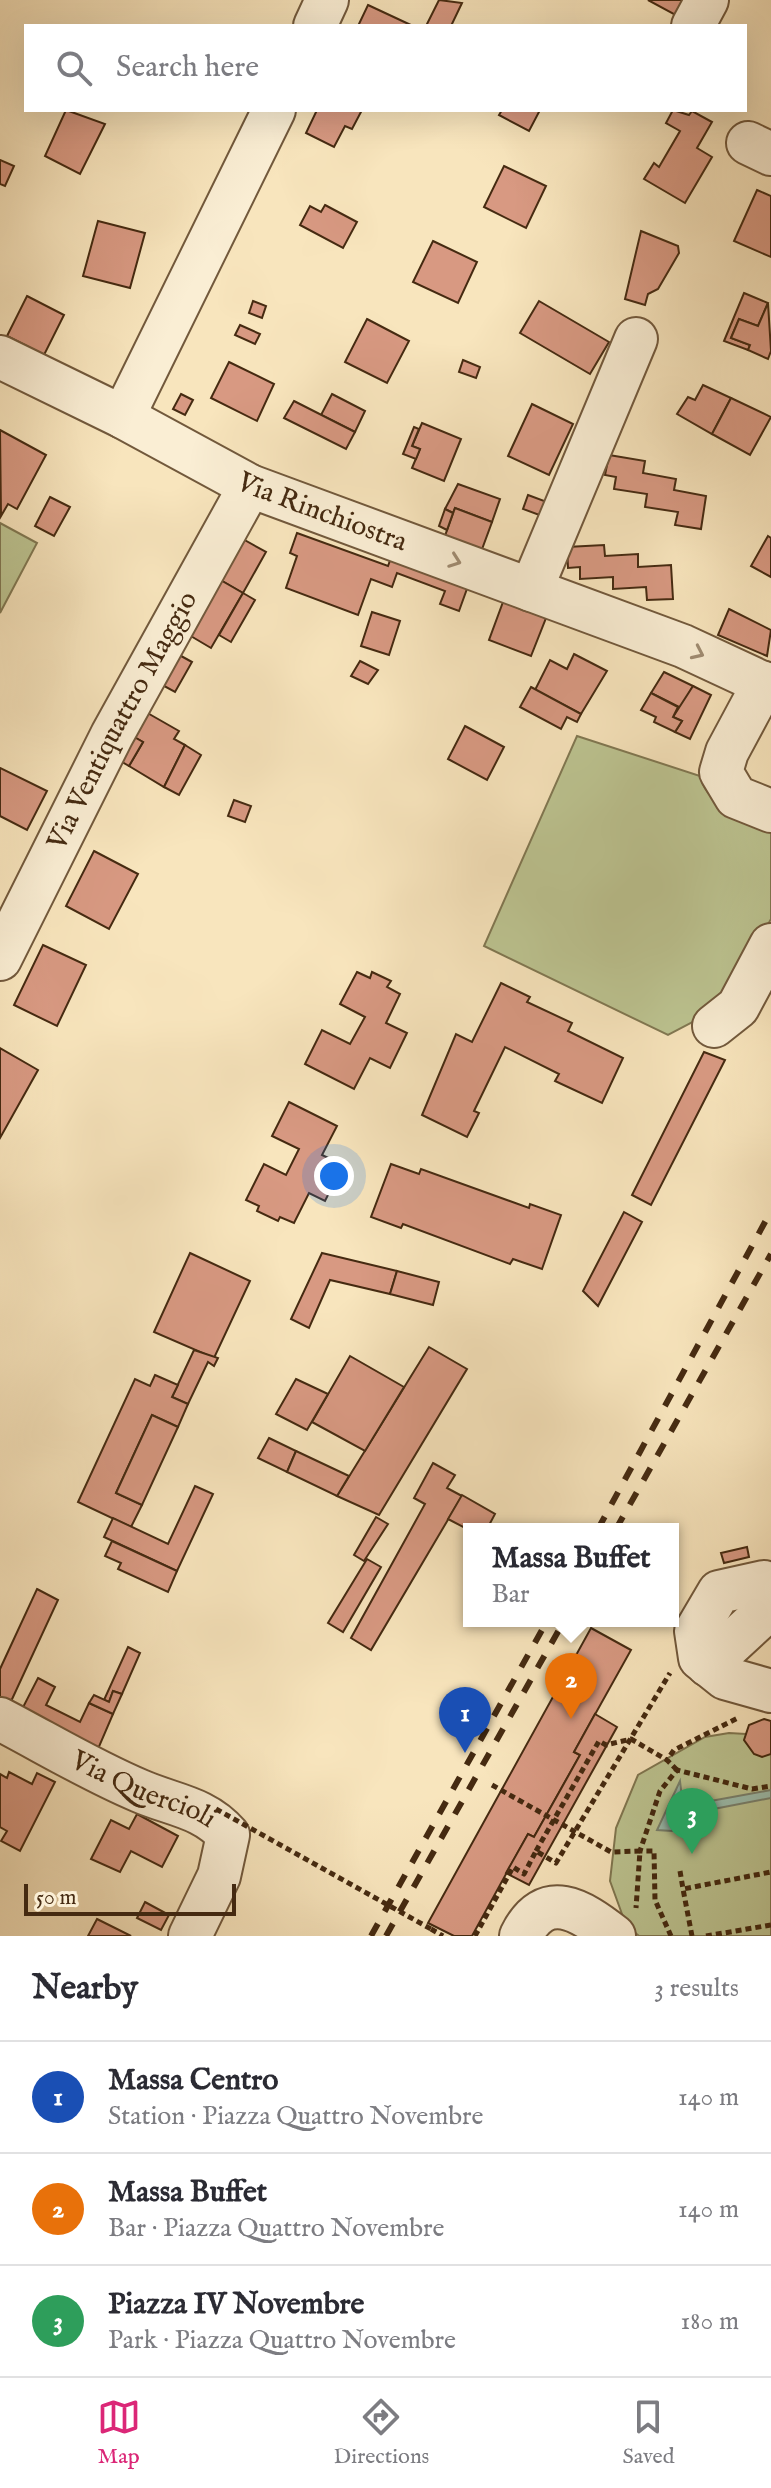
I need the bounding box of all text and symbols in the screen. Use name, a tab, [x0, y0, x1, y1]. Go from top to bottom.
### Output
search box	[24, 24, 747, 112]
icon: search	[52, 46, 96, 90]
text: Search here	[116, 49, 259, 87]
street label: Via Rinchiostra	[229, 464, 413, 560]
one-way arrow	[447, 552, 461, 568]
street label: Via Ventiquattro Maggio	[39, 585, 206, 857]
one-way arrow	[690, 643, 704, 659]
your location	[314, 1156, 354, 1196]
popup	[463, 1523, 679, 1627]
text: Massa Buffet	[491, 1540, 651, 1578]
text: Bar	[491, 1578, 529, 1611]
pin: 2	[545, 1653, 597, 1719]
pin: 1	[439, 1687, 491, 1753]
street label: Via Quercioli	[64, 1743, 223, 1836]
pin: 3	[666, 1788, 718, 1854]
scale bar	[24, 1880, 236, 1916]
text: 50 m	[36, 1884, 77, 1912]
text: Nearby	[32, 1967, 138, 2010]
text: 3 results	[654, 1972, 739, 2005]
text: Massa Centro	[108, 2062, 278, 2100]
text: 1	[53, 2081, 63, 2114]
text: 140 m	[678, 2081, 739, 2114]
text: Station · Piazza Quattro Novembre	[108, 2100, 484, 2133]
text: Massa Buffet	[108, 2174, 267, 2212]
text: 2	[52, 2193, 64, 2226]
text: 140 m	[678, 2193, 739, 2226]
text: Bar · Piazza Quattro Novembre	[108, 2212, 445, 2245]
text: Piazza IV Novembre	[108, 2286, 364, 2324]
text: 3	[53, 2305, 63, 2338]
text: 180 m	[681, 2305, 739, 2338]
text: Park · Piazza Quattro Novembre	[108, 2324, 456, 2357]
tab: Map	[97, 2395, 141, 2471]
tab: Directions	[334, 2395, 429, 2471]
tab: Saved	[622, 2395, 674, 2471]

